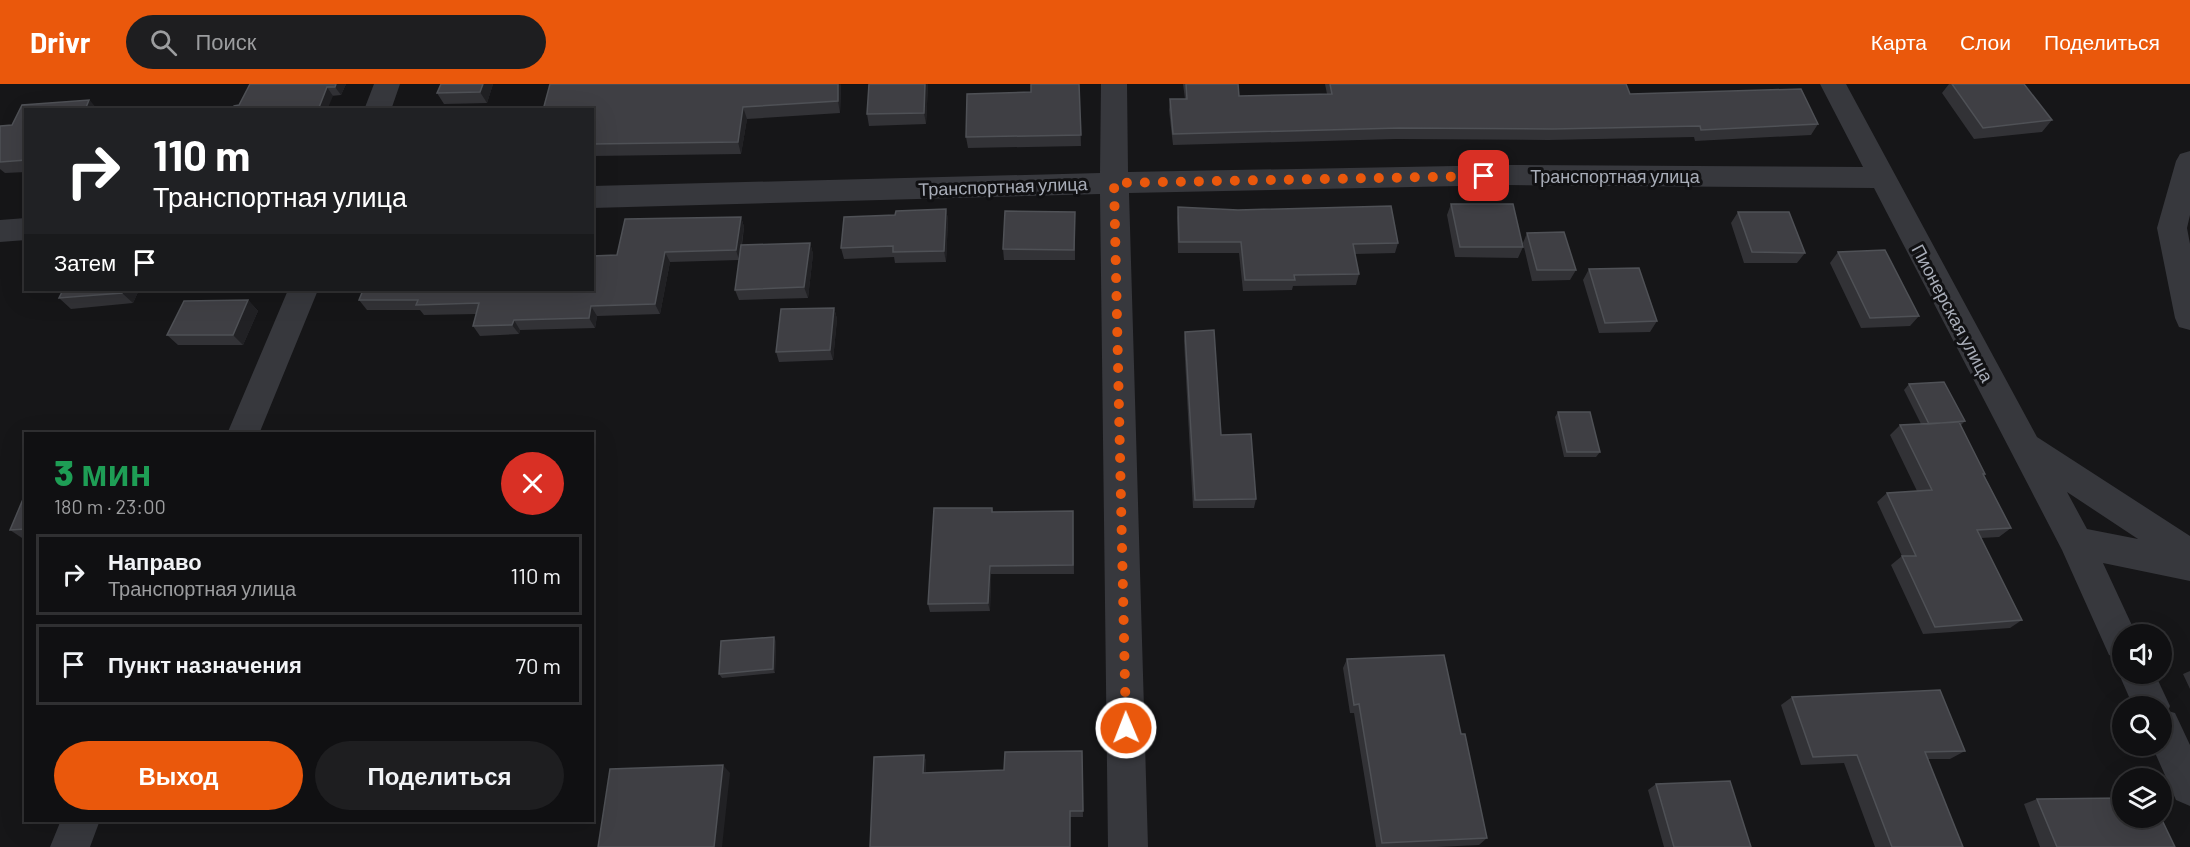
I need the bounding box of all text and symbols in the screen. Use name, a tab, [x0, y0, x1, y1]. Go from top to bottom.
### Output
search box	[126, 15, 546, 69]
text: Drivr	[30, 25, 90, 59]
icon: search	[147, 26, 180, 59]
text: Поиск	[195, 28, 256, 54]
text: Карта	[1871, 29, 1927, 54]
text: Слои	[1960, 29, 2011, 54]
text: Поделиться	[2044, 29, 2160, 54]
text: 110 m	[153, 129, 250, 179]
icon: right	[54, 132, 132, 210]
pin	[1458, 150, 1509, 201]
icon: arrive	[1467, 159, 1500, 192]
street label: Транспортная улица	[1530, 165, 1701, 187]
street label: Транспортная улица	[918, 172, 1089, 200]
text: Транспортная улица	[153, 180, 407, 212]
street label: Пионерская улица	[1907, 240, 1999, 387]
icon: arrive	[128, 246, 161, 279]
text: Затем	[54, 249, 116, 275]
text: 3 мин	[54, 450, 151, 493]
button: close	[501, 452, 564, 515]
text: 180 m · 23:00	[54, 494, 166, 518]
text: Направо	[108, 548, 202, 574]
icon: right	[57, 558, 90, 591]
text: 110 m	[511, 562, 561, 588]
text: Транспортная улица	[108, 576, 296, 600]
map controls	[2112, 624, 2172, 828]
button: sound	[2112, 624, 2172, 684]
icon: arrive	[57, 648, 90, 681]
text: Пункт назначения	[108, 651, 302, 677]
text: 70 m	[516, 652, 561, 678]
position arrow	[1094, 696, 1158, 760]
button: search	[2112, 696, 2172, 756]
button: Выход	[54, 741, 303, 810]
button: Поделиться	[315, 741, 564, 810]
button: layers	[2112, 768, 2172, 828]

